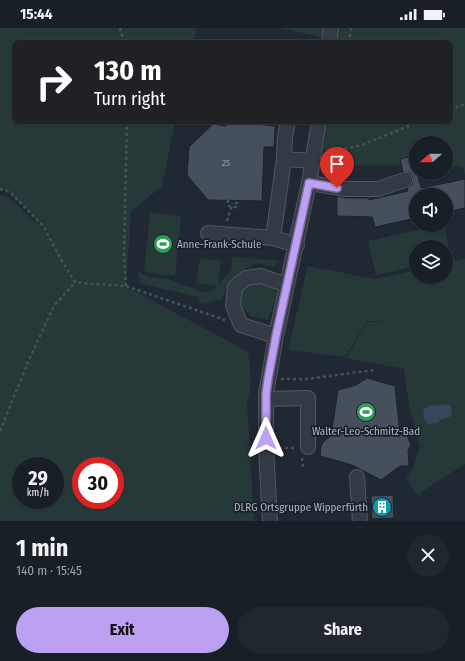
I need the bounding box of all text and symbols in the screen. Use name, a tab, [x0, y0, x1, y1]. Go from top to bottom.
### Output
text: 15:44	[20, 5, 53, 23]
text: 130 m	[94, 54, 162, 87]
icon: right	[28, 56, 80, 108]
text: Turn right	[94, 88, 166, 110]
north arrow	[409, 136, 453, 180]
map controls	[409, 136, 453, 284]
pin	[320, 147, 354, 188]
icon: arrive	[326, 153, 348, 175]
house number: 25	[222, 158, 230, 168]
button: sound	[409, 188, 453, 232]
sports icon: Anne-Frank-Schule	[152, 233, 174, 255]
place label: Anne-Frank-Schule	[177, 238, 261, 251]
button: layers	[409, 240, 453, 284]
sports icon: Walter-Leo-Schmitz-Bad	[355, 401, 377, 423]
position arrow	[245, 417, 287, 459]
place label: Walter-Leo-Schmitz-Bad	[312, 425, 420, 438]
speed limit sign: 30	[72, 457, 124, 509]
text: 29	[28, 466, 48, 490]
text: km/h	[27, 487, 49, 499]
building icon: DLRG Ortsgruppe Wipperfürth	[371, 496, 393, 518]
place label: DLRG Ortsgruppe Wipperfürth	[234, 501, 368, 514]
text: 1 min	[16, 534, 68, 562]
button: close	[407, 534, 449, 576]
text: 140 m · 15:45	[16, 563, 82, 578]
button: Exit	[16, 607, 229, 653]
button: Share	[237, 607, 449, 653]

